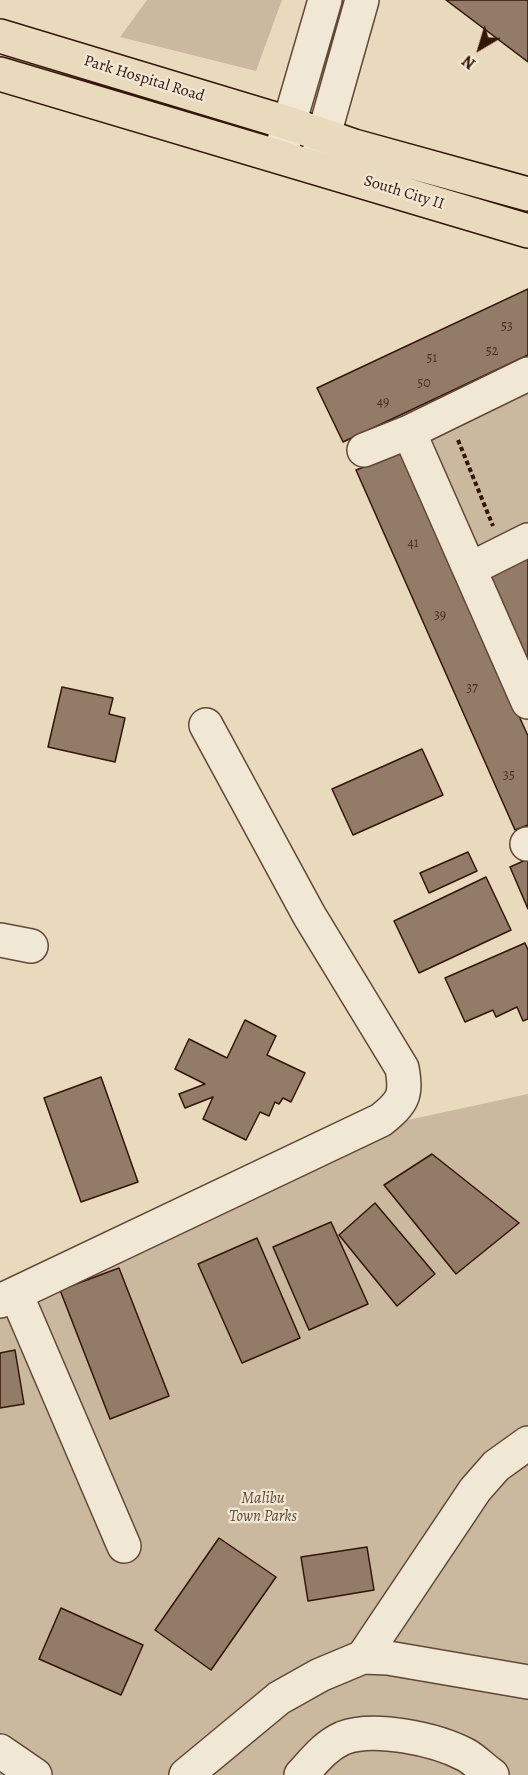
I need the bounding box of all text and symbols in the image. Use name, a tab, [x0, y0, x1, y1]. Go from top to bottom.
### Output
north arrow	[450, 18, 510, 78]
text: N	[458, 50, 480, 74]
street label: Park Hospital Road	[81, 51, 207, 107]
street label: South City II	[361, 172, 447, 214]
house number: 53	[501, 319, 513, 335]
house number: 52	[486, 344, 498, 360]
house number: 51	[427, 351, 437, 367]
house number: 50	[417, 376, 431, 392]
house number: 49	[377, 395, 389, 411]
house number: 41	[407, 536, 419, 552]
house number: 39	[434, 608, 446, 624]
house number: 37	[466, 681, 478, 697]
house number: 35	[503, 768, 515, 784]
park label: Malibu Town Parks	[229, 1489, 297, 1527]

